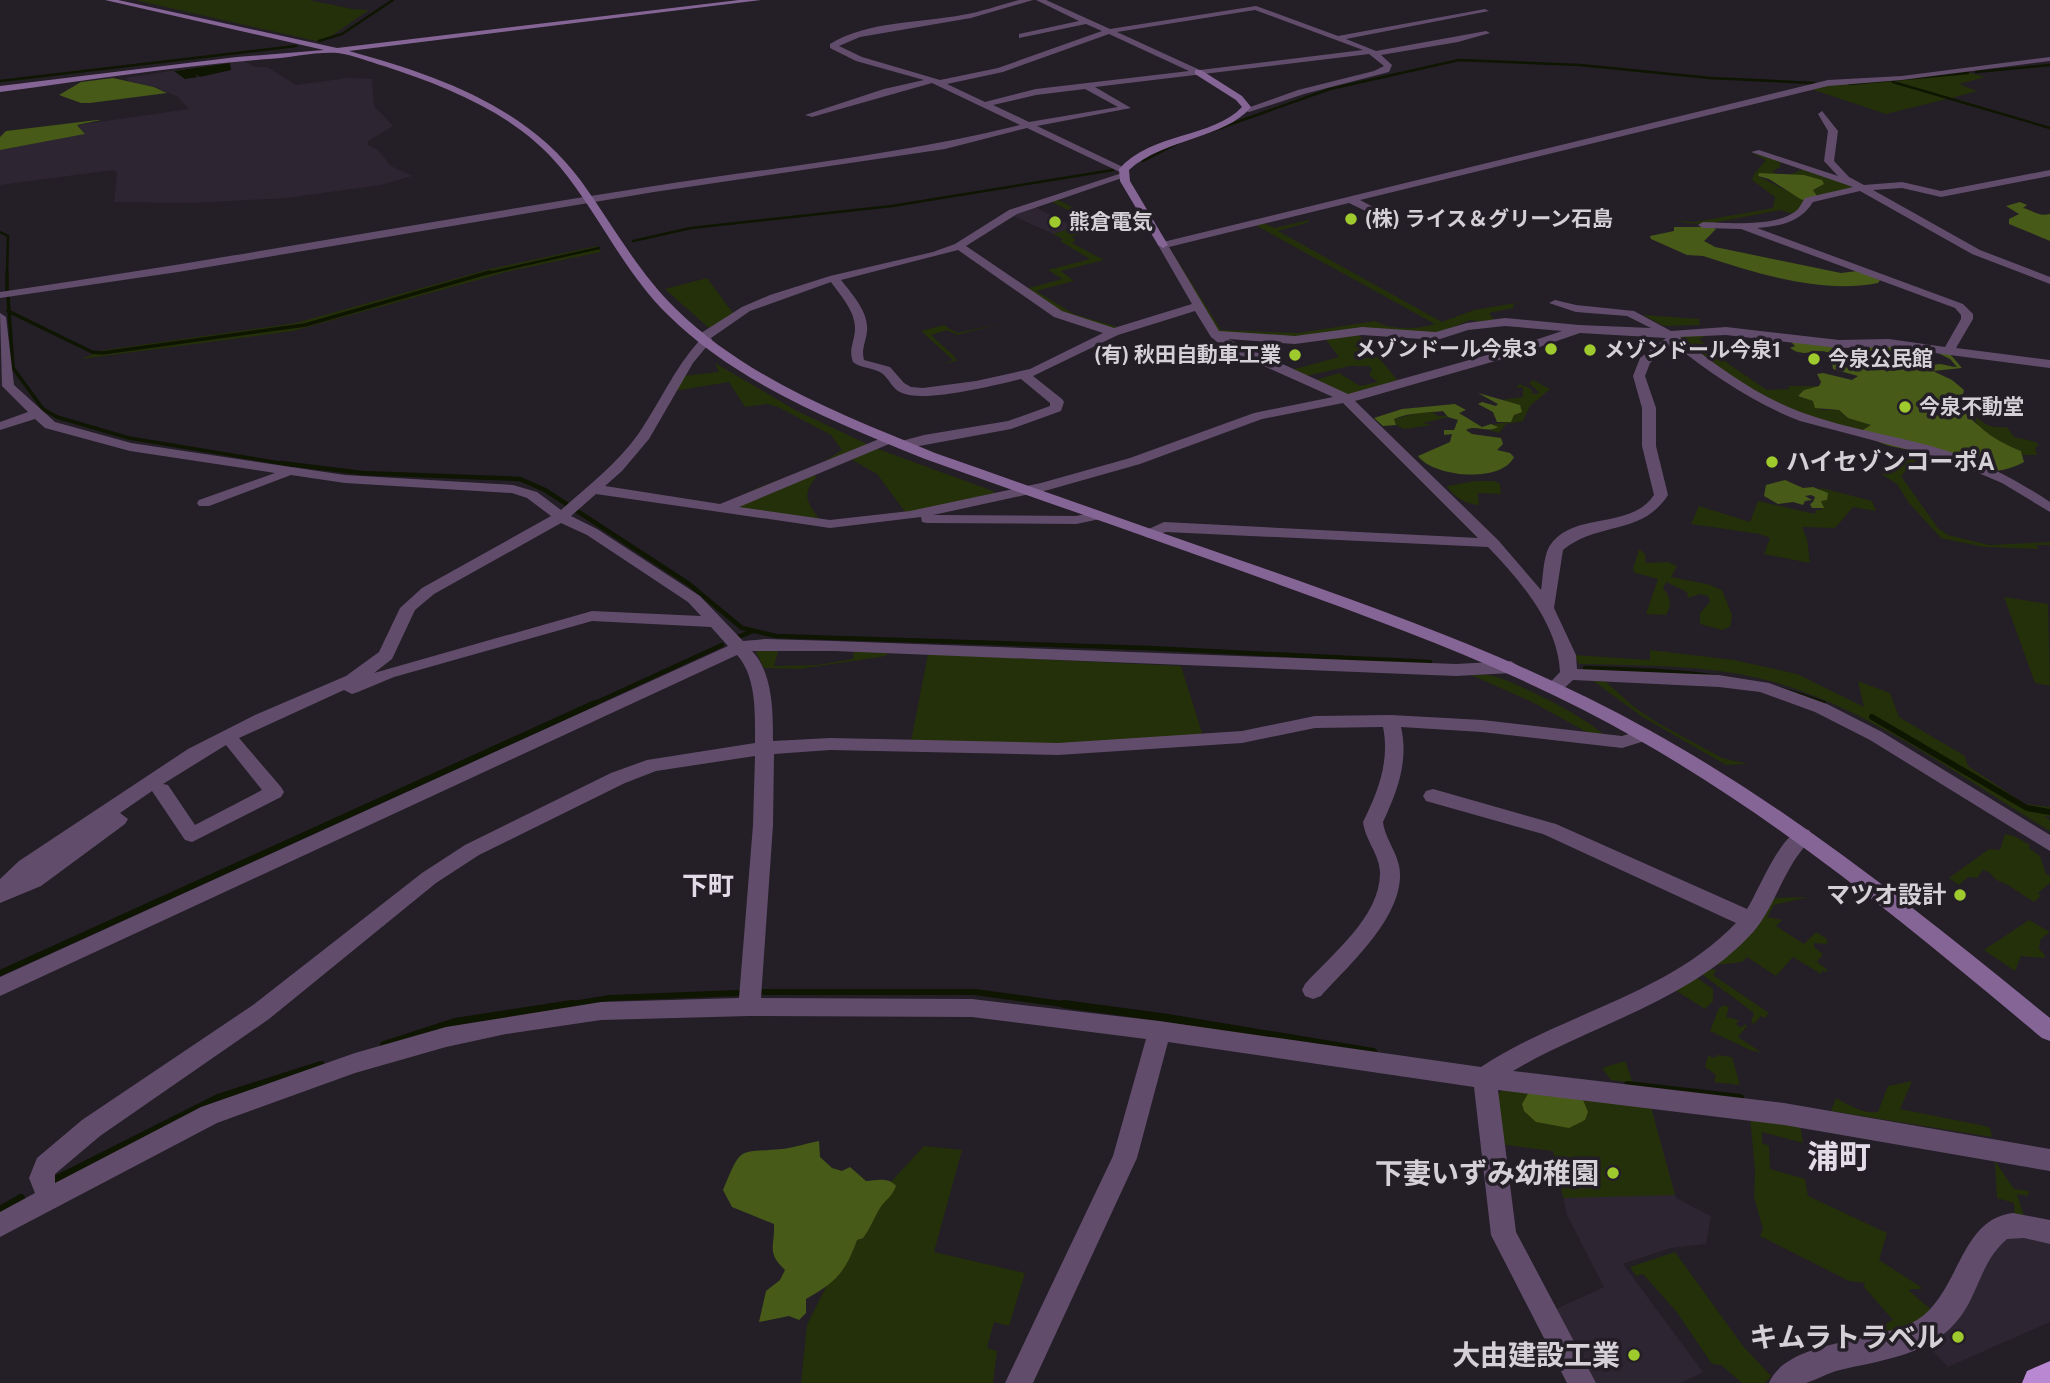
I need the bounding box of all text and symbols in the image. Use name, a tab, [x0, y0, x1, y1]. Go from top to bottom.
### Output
place label: (株) ライス＆グリーン石島	[1365, 206, 1613, 231]
place label: 熊倉電気	[1069, 209, 1153, 234]
marker: (株) ライス＆グリーン石島	[1343, 211, 1359, 227]
marker: 熊倉電気	[1047, 214, 1063, 230]
place label: メゾンドール今泉3	[1355, 336, 1537, 361]
place label: メゾンドール今泉1	[1604, 337, 1781, 362]
marker: メゾンドール今泉3	[1543, 341, 1559, 357]
place label: (有) 秋田自動車工業	[1094, 342, 1281, 367]
marker: メゾンドール今泉1	[1582, 342, 1598, 358]
place label: 今泉公民館	[1828, 346, 1933, 371]
marker: (有) 秋田自動車工業	[1287, 347, 1303, 363]
marker: 今泉公民館	[1806, 351, 1822, 367]
place label: 今泉不動堂	[1919, 394, 2024, 419]
marker: 今泉不動堂	[1897, 399, 1913, 415]
place label: ハイセゾンコーポA	[1786, 447, 1995, 475]
marker: ハイセゾンコーポA	[1764, 454, 1780, 470]
district label: 下町	[682, 870, 734, 901]
place label: マツオ設計	[1826, 880, 1946, 908]
marker: マツオ設計	[1952, 887, 1968, 903]
district label: 浦町	[1807, 1138, 1871, 1175]
place label: 下妻いずみ幼稚園	[1375, 1156, 1599, 1189]
marker: 下妻いずみ幼稚園	[1605, 1165, 1621, 1181]
place label: キムラトラベル	[1749, 1320, 1944, 1353]
marker: キムラトラベル	[1950, 1329, 1966, 1345]
place label: 大由建設工業	[1452, 1338, 1620, 1371]
marker: 大由建設工業	[1626, 1347, 1642, 1363]

